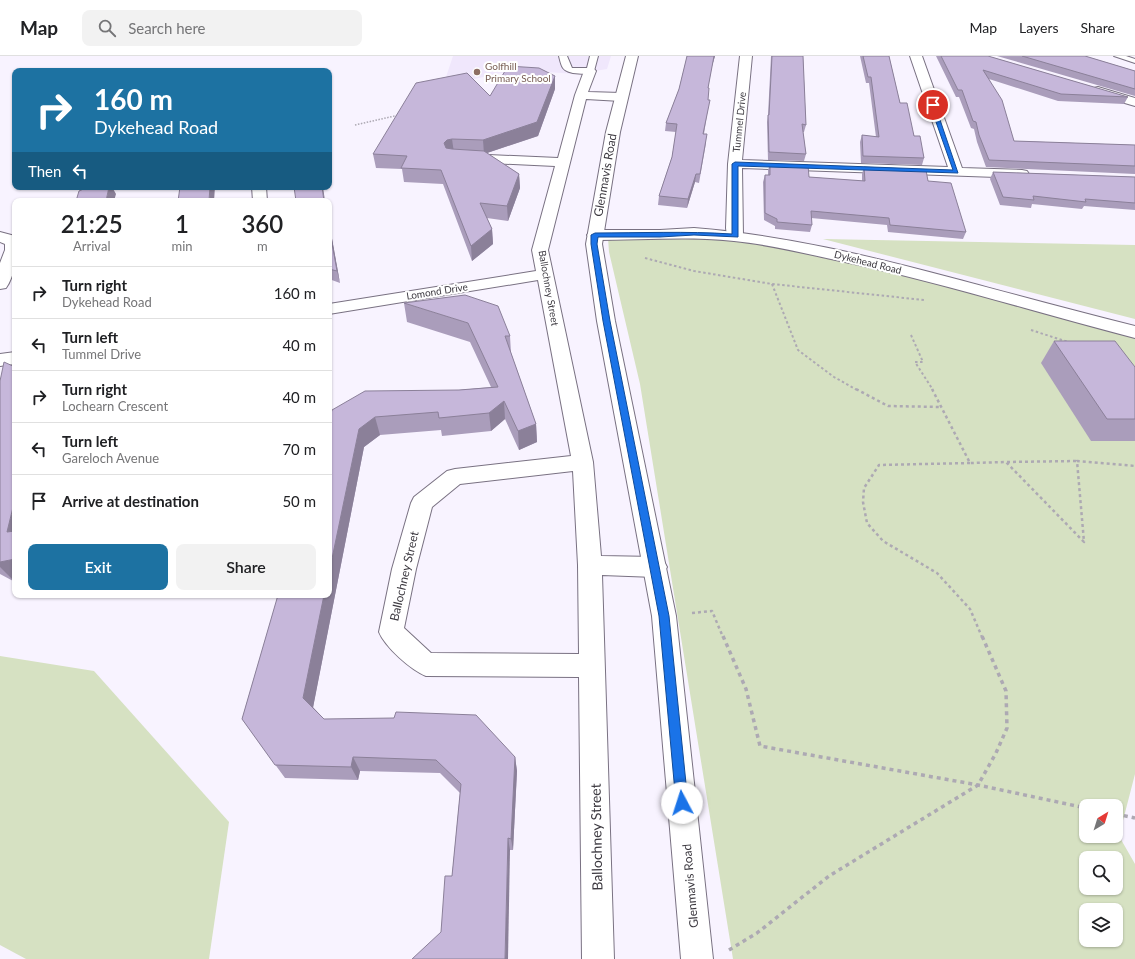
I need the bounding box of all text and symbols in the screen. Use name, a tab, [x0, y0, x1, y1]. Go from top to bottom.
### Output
search box	[82, 10, 362, 46]
text: Map	[20, 16, 58, 39]
icon: search	[96, 17, 118, 39]
text: Search here	[128, 19, 206, 37]
text: Map	[969, 19, 997, 36]
text: Layers	[1019, 19, 1059, 36]
text: Share	[1081, 19, 1115, 36]
place label: Golfhill Primary School	[485, 60, 551, 84]
marker: Golfhill Primary School	[472, 67, 482, 77]
text: 160 m	[94, 82, 173, 116]
icon: right	[28, 84, 80, 136]
pin	[916, 88, 950, 122]
street label: Tummel Drive	[730, 91, 748, 153]
icon: arrive	[922, 94, 944, 116]
text: Dykehead Road	[94, 116, 218, 138]
street label: Glenmavis Road	[590, 132, 620, 218]
icon: left	[69, 160, 91, 182]
text: Then	[28, 162, 61, 180]
text: 21:25	[61, 209, 123, 238]
text: 1	[175, 209, 189, 238]
text: 360	[241, 209, 283, 238]
text: Arrival	[73, 238, 110, 254]
text: min	[171, 238, 193, 254]
text: m	[257, 238, 268, 254]
street label: Dykehead Road	[833, 248, 903, 276]
street label: Ballochney Street	[536, 249, 562, 327]
text: Turn right	[62, 276, 127, 294]
street label: Lomond Drive	[405, 280, 469, 302]
icon: right	[28, 282, 50, 304]
text: 160 m	[274, 284, 316, 302]
text: Dykehead Road	[62, 294, 152, 310]
text: Turn left	[62, 328, 118, 346]
icon: left	[28, 334, 50, 356]
text: 40 m	[282, 336, 316, 354]
text: Tummel Drive	[62, 346, 141, 362]
text: Turn right	[62, 380, 127, 398]
icon: right	[28, 386, 50, 408]
text: 40 m	[282, 388, 316, 406]
text: Lochearn Crescent	[62, 398, 168, 414]
text: Turn left	[62, 432, 118, 450]
icon: left	[28, 438, 50, 460]
text: 70 m	[282, 440, 316, 458]
text: Gareloch Avenue	[62, 450, 159, 466]
icon: arrive	[28, 490, 50, 512]
text: Arrive at destination	[62, 492, 199, 510]
text: 50 m	[282, 492, 316, 510]
street label: Ballochney Street	[386, 529, 422, 622]
button: Exit	[28, 544, 168, 590]
button: Share	[176, 544, 316, 590]
position arrow	[661, 782, 703, 824]
street label: Ballochney Street	[587, 783, 605, 891]
north arrow	[1079, 799, 1123, 843]
map controls	[1079, 799, 1123, 947]
street label: Glenmavis Road	[679, 843, 701, 929]
button: search	[1079, 851, 1123, 895]
button: layers	[1079, 903, 1123, 947]

